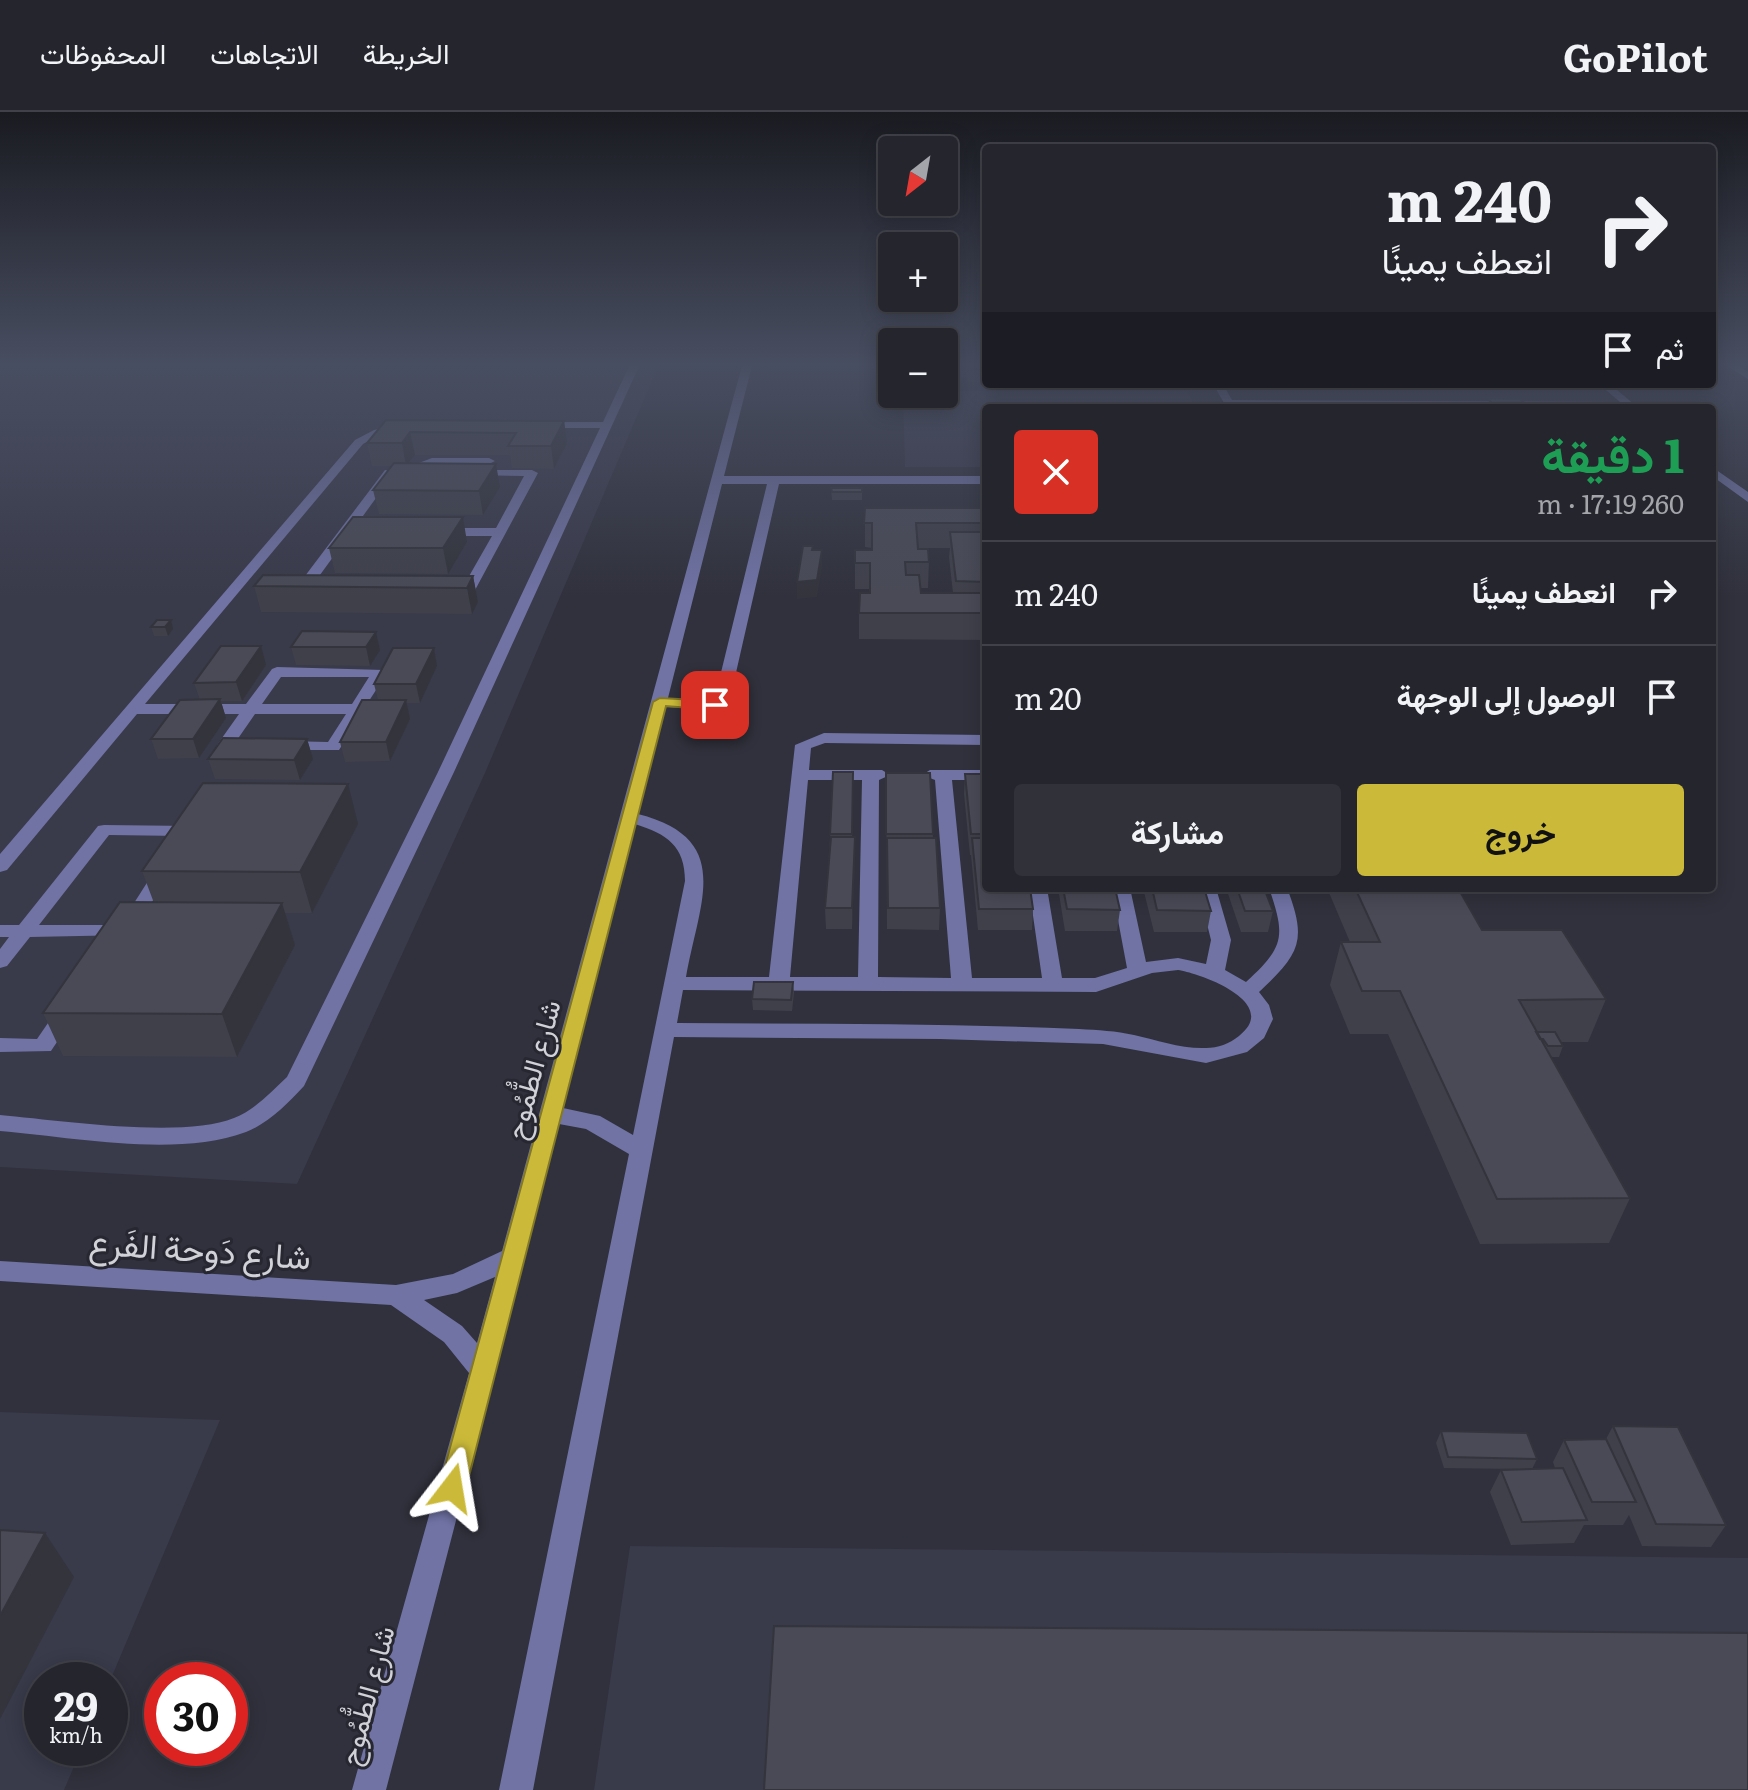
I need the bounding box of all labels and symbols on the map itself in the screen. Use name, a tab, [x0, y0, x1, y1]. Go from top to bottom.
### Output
north arrow	[878, 136, 958, 216]
pin	[681, 671, 749, 739]
street label: شارع الطُّمُوح	[492, 995, 570, 1143]
street label: شارع دَوحة الفَرع	[87, 1214, 313, 1281]
position arrow	[410, 1446, 494, 1530]
street label: شارع الطُّمُوح	[326, 1621, 404, 1769]
speed limit sign: 30	[144, 1662, 248, 1766]

